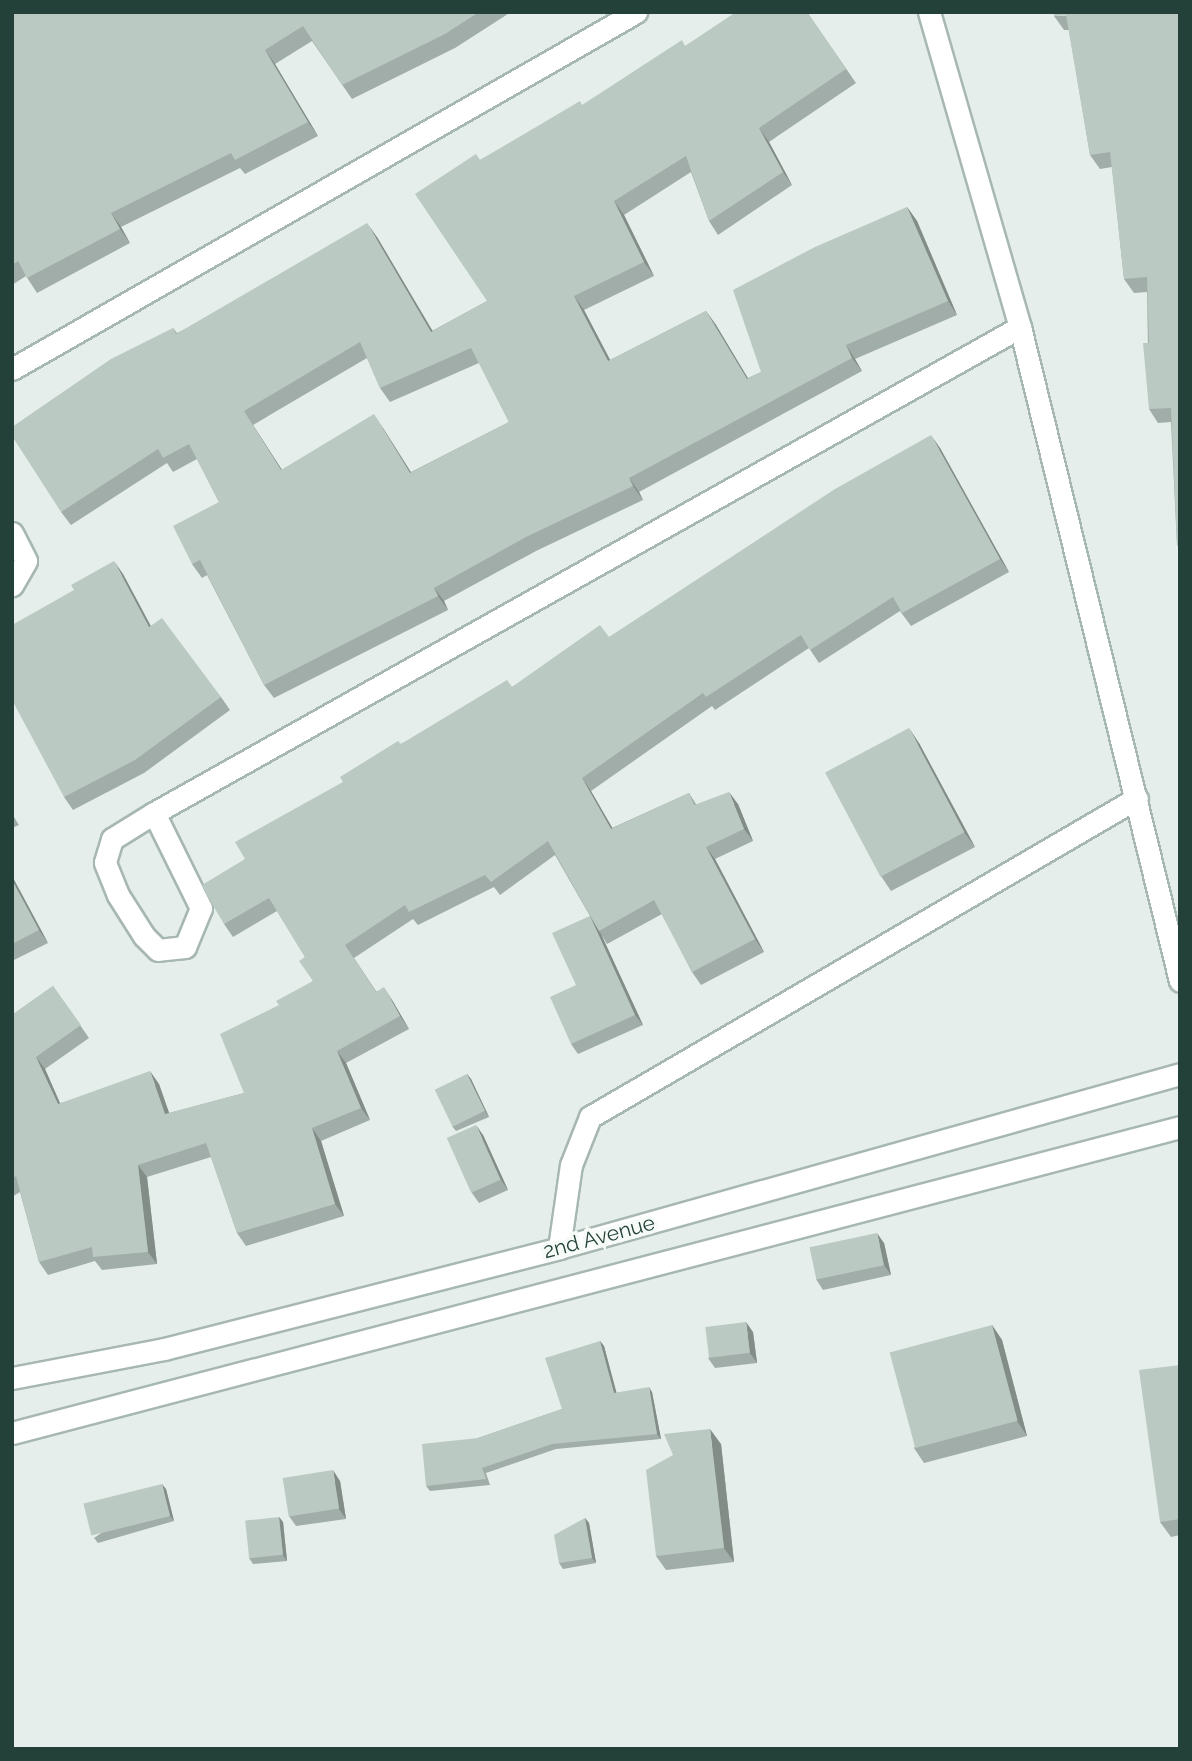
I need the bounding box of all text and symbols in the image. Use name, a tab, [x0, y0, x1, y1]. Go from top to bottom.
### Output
street label: 2nd Avenue	[540, 1210, 658, 1264]

